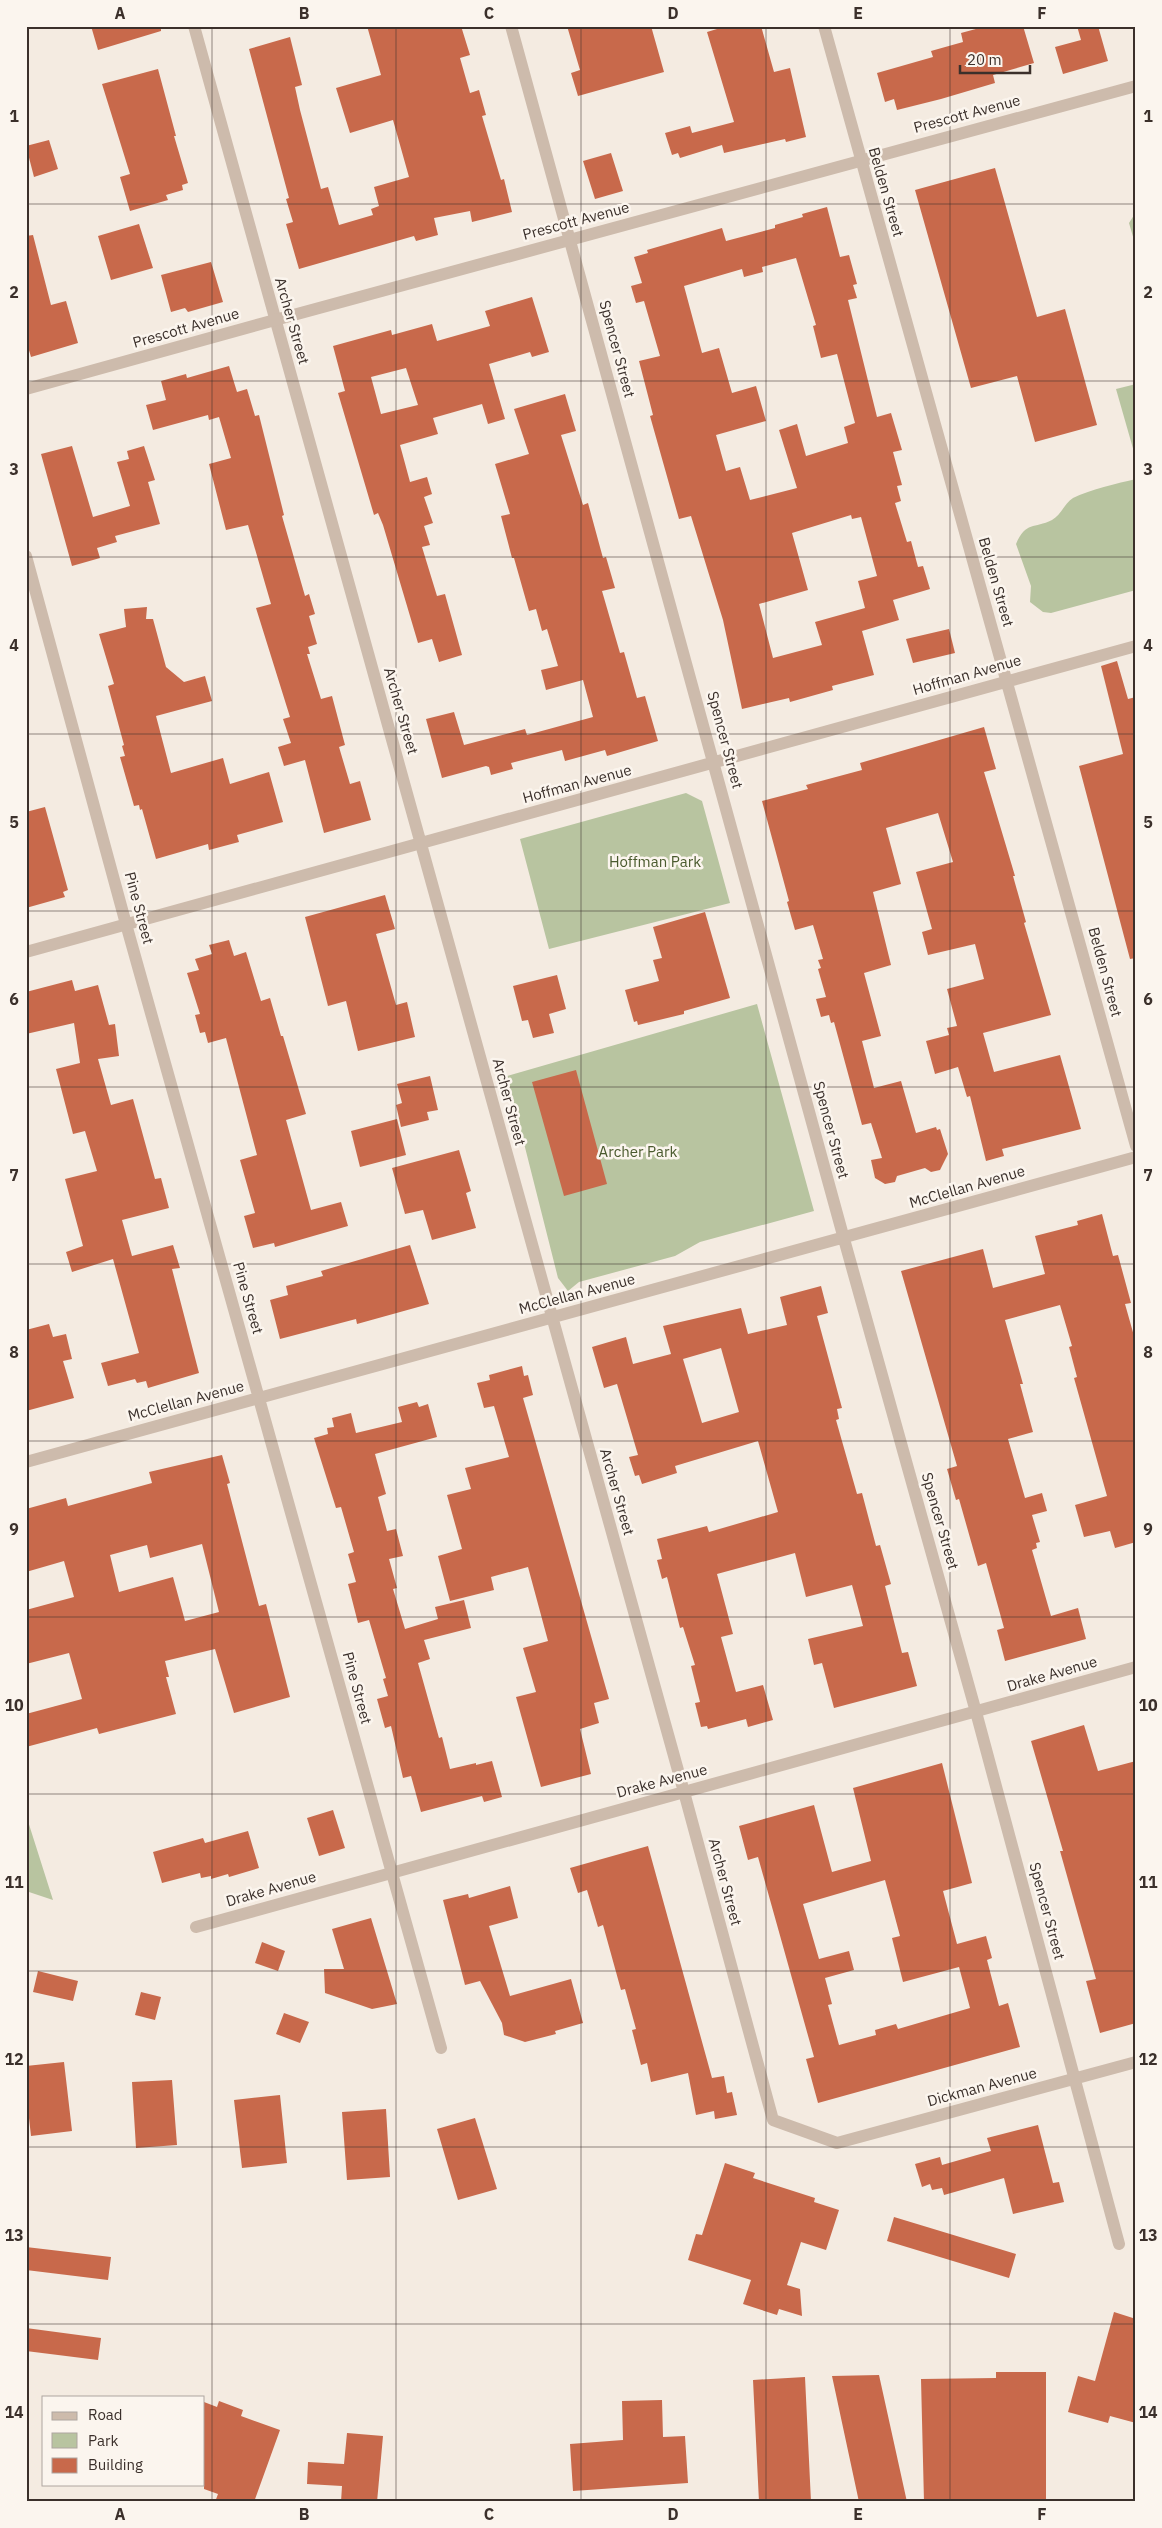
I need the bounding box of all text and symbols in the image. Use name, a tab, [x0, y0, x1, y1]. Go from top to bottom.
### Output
text: A	[115, 3, 126, 23]
text: B	[299, 3, 310, 23]
text: C	[484, 3, 494, 23]
text: D	[667, 3, 679, 23]
text: E	[853, 3, 863, 23]
text: F	[1037, 3, 1047, 23]
scale bar	[960, 42, 1030, 74]
text: 20 m	[967, 50, 1002, 69]
street label: Prescott Avenue	[911, 90, 1022, 137]
text: 1	[9, 106, 19, 126]
text: 1	[1143, 106, 1153, 126]
street label: Belden Street	[865, 145, 908, 239]
street label: Prescott Avenue	[520, 197, 631, 244]
street label: Archer Street	[271, 275, 314, 367]
text: 2	[9, 282, 19, 302]
text: 2	[1143, 282, 1153, 302]
street label: Spencer Street	[595, 298, 640, 400]
street label: Prescott Avenue	[130, 303, 241, 352]
text: 3	[9, 459, 19, 479]
text: 3	[1143, 459, 1153, 479]
street label: Belden Street	[975, 535, 1018, 629]
text: 4	[9, 635, 19, 655]
text: 4	[1143, 635, 1153, 655]
street label: Hoffman Avenue	[910, 650, 1023, 699]
street label: Archer Street	[380, 665, 423, 757]
street label: Spencer Street	[703, 689, 748, 791]
street label: Hoffman Avenue	[520, 760, 633, 807]
text: 5	[9, 812, 19, 832]
text: 5	[1143, 812, 1153, 832]
park label: Hoffman Park	[609, 852, 701, 871]
street label: Pine Street	[121, 870, 158, 946]
street label: Belden Street	[1084, 925, 1127, 1019]
text: 6	[9, 989, 19, 1009]
text: 6	[1143, 989, 1153, 1009]
street label: Archer Street	[489, 1056, 530, 1148]
street label: Spencer Street	[809, 1079, 854, 1181]
park label: Archer Park	[599, 1142, 677, 1161]
street label: McClellan Avenue	[907, 1161, 1027, 1212]
text: 7	[9, 1165, 19, 1185]
text: 7	[1143, 1165, 1153, 1185]
street label: Pine Street	[229, 1260, 268, 1336]
street label: McClellan Avenue	[517, 1269, 637, 1318]
text: 8	[9, 1342, 19, 1362]
text: 8	[1143, 1342, 1153, 1362]
street label: McClellan Avenue	[126, 1376, 246, 1425]
street label: Archer Street	[596, 1446, 639, 1538]
street label: Spencer Street	[918, 1470, 963, 1572]
text: 9	[9, 1519, 19, 1539]
text: 9	[1143, 1519, 1153, 1539]
street label: Pine Street	[339, 1650, 376, 1726]
street label: Drake Avenue	[1005, 1652, 1099, 1695]
text: 10	[4, 1695, 24, 1715]
text: 10	[1138, 1695, 1158, 1715]
street label: Drake Avenue	[614, 1759, 709, 1802]
street label: Archer Street	[705, 1836, 746, 1928]
street label: Spencer Street	[1025, 1860, 1070, 1962]
street label: Drake Avenue	[224, 1867, 318, 1910]
text: 11	[4, 1872, 24, 1892]
text: 11	[1138, 1872, 1158, 1892]
text: 12	[4, 2049, 24, 2069]
text: 12	[1138, 2049, 1158, 2069]
street label: Dickman Avenue	[925, 2063, 1039, 2110]
text: 13	[4, 2225, 24, 2245]
text: 13	[1138, 2225, 1158, 2245]
legend	[42, 2396, 205, 2486]
text: 14	[4, 2402, 24, 2422]
text: 14	[1138, 2402, 1158, 2422]
text: Road	[88, 2405, 123, 2424]
text: Park	[88, 2431, 118, 2450]
text: Building	[88, 2455, 143, 2474]
text: A	[115, 2504, 126, 2524]
text: B	[299, 2504, 310, 2524]
text: C	[484, 2504, 494, 2524]
text: D	[667, 2504, 679, 2524]
text: E	[853, 2504, 863, 2524]
text: F	[1037, 2504, 1047, 2524]

